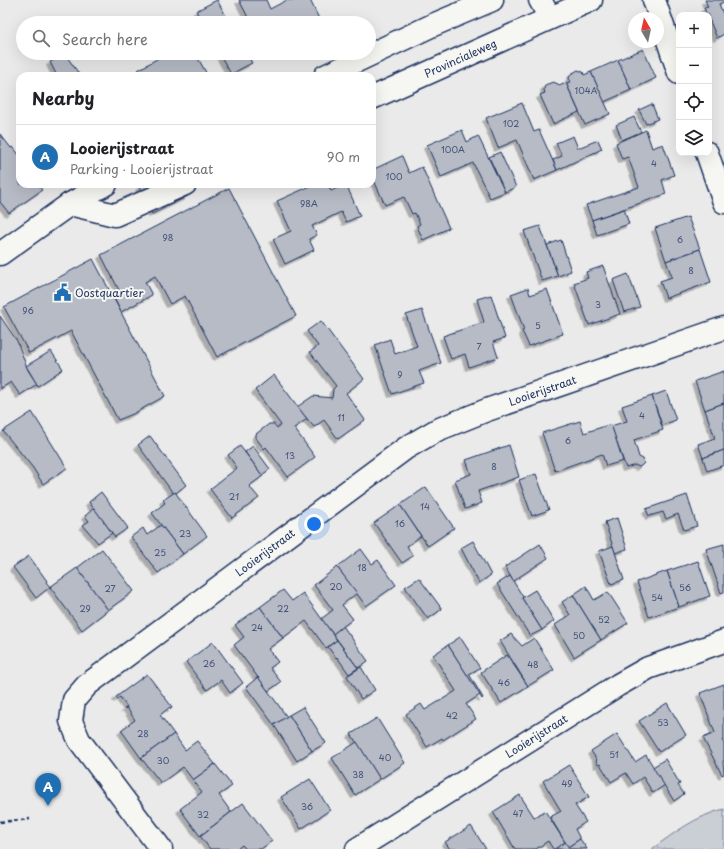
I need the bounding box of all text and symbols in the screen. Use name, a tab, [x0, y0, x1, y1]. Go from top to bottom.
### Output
north arrow	[628, 12, 664, 48]
map controls	[676, 12, 712, 156]
button: +	[676, 12, 712, 48]
search box	[16, 16, 376, 60]
icon: search	[30, 27, 52, 49]
text: Search here	[62, 27, 148, 50]
street label: Provincialeweg	[421, 34, 499, 82]
button: −	[676, 48, 712, 84]
house number: 104A	[575, 83, 598, 97]
button: locate	[676, 84, 712, 120]
text: Nearby	[32, 85, 94, 111]
house number: 102	[503, 116, 519, 130]
button: layers	[676, 120, 712, 156]
text: Looierijstraat	[70, 136, 175, 159]
house number: 100A	[441, 142, 465, 156]
text: A	[40, 147, 50, 166]
text: 90 m	[327, 147, 360, 166]
house number: 4	[651, 156, 657, 170]
text: Parking · Looierijstraat	[70, 159, 213, 178]
house number: 100	[385, 169, 403, 183]
house number: 98A	[300, 196, 318, 210]
house number: 98	[163, 230, 173, 244]
house number: 6	[677, 232, 683, 246]
house number: 8	[688, 263, 694, 277]
public building icon: Oostquartier	[52, 283, 72, 303]
place label: Oostquartier	[75, 284, 143, 301]
house number: 3	[595, 297, 601, 311]
house number: 96	[22, 303, 34, 317]
house number: 5	[535, 318, 541, 332]
house number: 7	[476, 339, 482, 353]
house number: 9	[397, 367, 403, 381]
street label: Looierijstraat	[506, 371, 579, 410]
house number: 4	[639, 408, 645, 422]
house number: 11	[337, 410, 345, 424]
house number: 6	[565, 433, 571, 447]
house number: 13	[285, 448, 295, 462]
house number: 8	[491, 459, 497, 473]
house number: 21	[229, 489, 239, 503]
house number: 14	[420, 499, 430, 513]
your location	[304, 514, 324, 534]
house number: 16	[395, 516, 405, 530]
street label: Looierijstraat	[231, 524, 299, 580]
house number: 23	[179, 526, 191, 540]
house number: 25	[154, 545, 166, 559]
house number: 18	[357, 560, 367, 574]
house number: 20	[330, 579, 343, 593]
house number: 56	[679, 580, 691, 594]
house number: 27	[104, 581, 116, 595]
house number: 54	[651, 590, 663, 604]
house number: 29	[79, 601, 91, 615]
house number: 22	[277, 601, 289, 615]
house number: 52	[598, 612, 610, 626]
house number: 24	[251, 620, 263, 634]
house number: 50	[573, 628, 586, 642]
house number: 26	[203, 656, 215, 670]
house number: 48	[527, 657, 539, 671]
house number: 46	[498, 675, 510, 689]
house number: 42	[446, 708, 458, 722]
street label: Looierijstraat	[502, 709, 571, 762]
house number: 53	[657, 715, 669, 729]
house number: 28	[137, 726, 149, 740]
house number: 51	[609, 747, 619, 761]
house number: 40	[379, 750, 392, 764]
house number: 30	[157, 753, 170, 767]
house number: 38	[352, 767, 364, 781]
pin: A	[35, 773, 61, 806]
house number: 49	[561, 776, 573, 790]
house number: 36	[301, 799, 313, 813]
house number: 47	[513, 806, 523, 820]
house number: 32	[197, 807, 209, 821]

